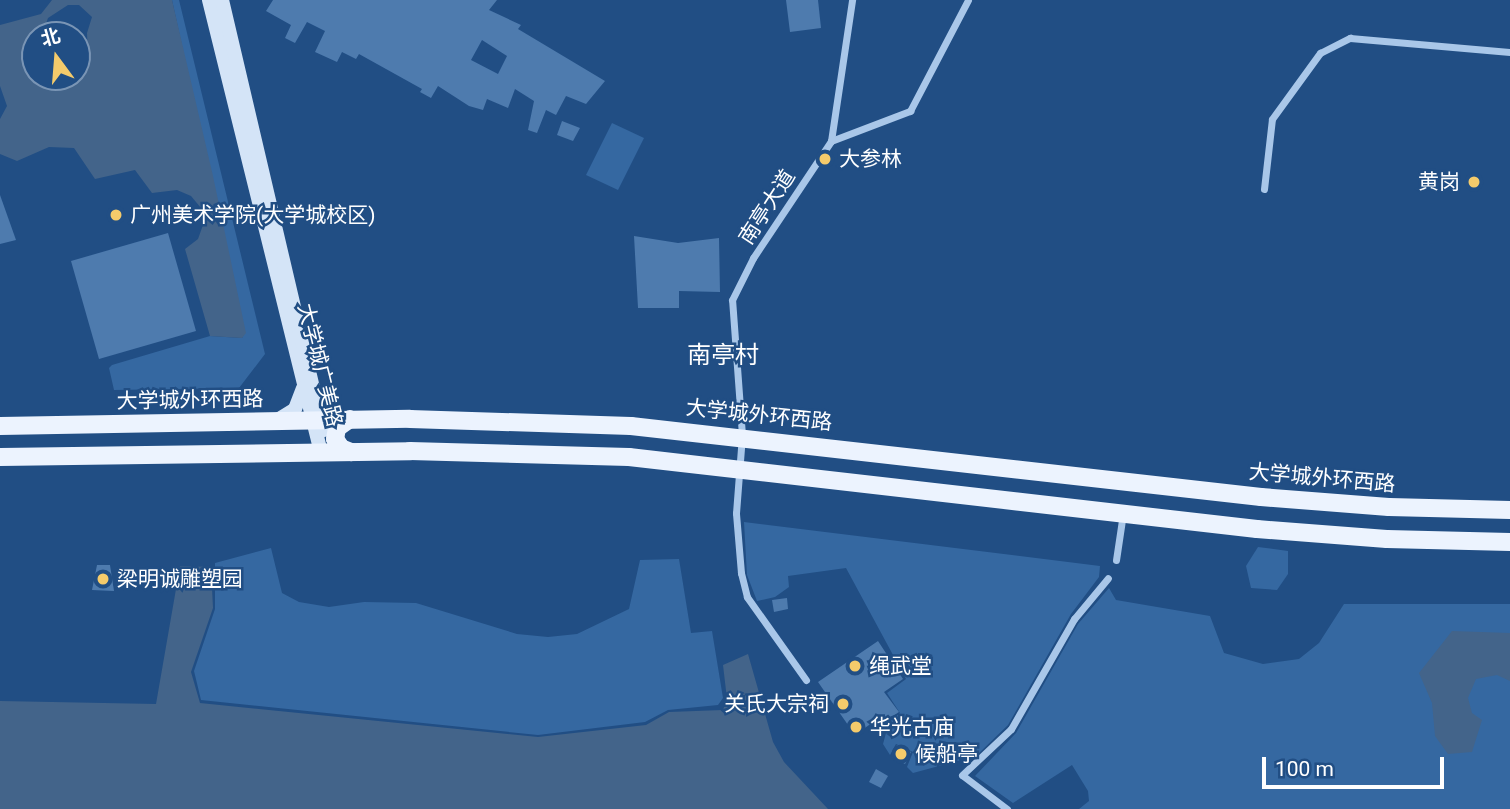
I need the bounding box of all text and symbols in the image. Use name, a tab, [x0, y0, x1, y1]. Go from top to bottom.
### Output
north arrow	[21, 21, 91, 91]
text: 北	[38, 24, 63, 51]
place label: 大参林	[839, 146, 902, 172]
marker: 大参林	[817, 151, 833, 167]
street label: 南亭大道	[734, 165, 800, 249]
place label: 黄岗	[1418, 169, 1460, 195]
marker: 黄岗	[1466, 174, 1482, 190]
place label: 广州美术学院(大学城校区)	[130, 202, 375, 228]
marker: 广州美术学院(大学城校区)	[108, 207, 124, 223]
street label: 大学城广美路	[293, 301, 347, 429]
district label: 南亭村	[687, 342, 759, 370]
street label: 大学城外环西路	[116, 386, 264, 414]
street label: 大学城外环西路	[685, 395, 833, 435]
street label: 大学城外环西路	[1248, 459, 1396, 497]
place label: 梁明诚雕塑园	[117, 566, 243, 592]
marker: 梁明诚雕塑园	[95, 571, 111, 587]
place label: 绳武堂	[869, 653, 932, 679]
marker: 绳武堂	[847, 658, 863, 674]
place label: 关氏大宗祠	[724, 691, 829, 717]
marker: 关氏大宗祠	[835, 696, 851, 712]
place label: 华光古庙	[870, 714, 954, 740]
marker: 华光古庙	[848, 719, 864, 735]
place label: 候船亭	[915, 741, 978, 767]
scale bar	[1265, 742, 1447, 786]
marker: 候船亭	[893, 746, 909, 762]
text: 100 m	[1275, 757, 1334, 781]

